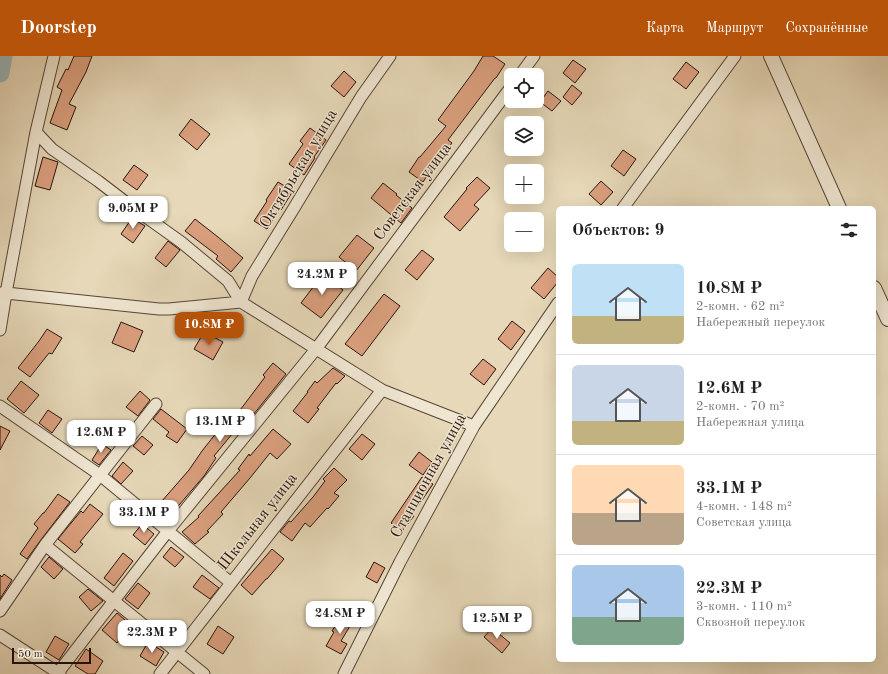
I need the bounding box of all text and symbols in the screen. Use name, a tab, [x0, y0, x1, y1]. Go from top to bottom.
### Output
text: Doorstep	[20, 19, 97, 38]
text: Карта	[646, 21, 684, 35]
text: Маршрут	[706, 21, 763, 35]
text: Сохранённые	[785, 21, 868, 35]
map controls	[504, 68, 544, 252]
button: locate	[504, 68, 544, 108]
street label: Октябрьская улица	[257, 107, 341, 231]
button: layers	[504, 116, 544, 156]
street label: Советская улица	[371, 140, 455, 244]
button: +	[504, 164, 544, 204]
pin: 9.05M ₽	[96, 196, 170, 230]
text: 9.05M ₽	[108, 202, 158, 215]
button: −	[504, 212, 544, 252]
icon: filters	[838, 219, 860, 241]
text: Объектов: 9	[572, 222, 664, 239]
pin: 24.2M ₽	[285, 262, 359, 296]
text: 24.2M ₽	[297, 268, 347, 281]
icon: home	[604, 280, 652, 328]
text: 10.8M ₽	[696, 280, 762, 297]
text: 2-комн. · 62 m²	[696, 300, 784, 313]
pin: 10.8M ₽	[172, 312, 246, 346]
text: Набережный переулок	[696, 316, 825, 329]
text: 10.8M ₽	[184, 318, 234, 331]
text: 12.6M ₽	[696, 380, 762, 397]
icon: home	[604, 381, 652, 429]
text: 2-комн. · 70 m²	[696, 400, 784, 413]
pin: 13.1M ₽	[183, 409, 257, 443]
street label: Станционная улица	[388, 411, 470, 541]
text: 13.1M ₽	[195, 415, 245, 428]
text: Набережная улица	[696, 416, 804, 429]
pin: 12.6M ₽	[64, 420, 138, 454]
text: 12.6M ₽	[76, 426, 126, 439]
street label: Школьная улица	[215, 470, 301, 574]
text: 33.1M ₽	[696, 480, 762, 497]
icon: home	[604, 481, 652, 529]
pin: 33.1M ₽	[107, 500, 181, 534]
text: 4-комн. · 148 m²	[696, 500, 792, 513]
text: 33.1M ₽	[119, 506, 169, 519]
text: Советская улица	[696, 516, 792, 529]
text: 22.3M ₽	[696, 580, 762, 597]
icon: home	[604, 581, 652, 629]
text: 3-комн. · 110 m²	[696, 600, 792, 613]
pin: 24.8M ₽	[303, 601, 377, 635]
pin: 12.5M ₽	[460, 606, 534, 640]
text: 24.8M ₽	[315, 607, 365, 620]
text: 12.5M ₽	[472, 612, 522, 625]
text: Сквозной переулок	[696, 616, 805, 629]
pin: 22.3M ₽	[115, 620, 189, 654]
text: 22.3M ₽	[127, 626, 177, 639]
scale bar	[12, 646, 91, 665]
text: 50 m	[18, 649, 43, 660]

